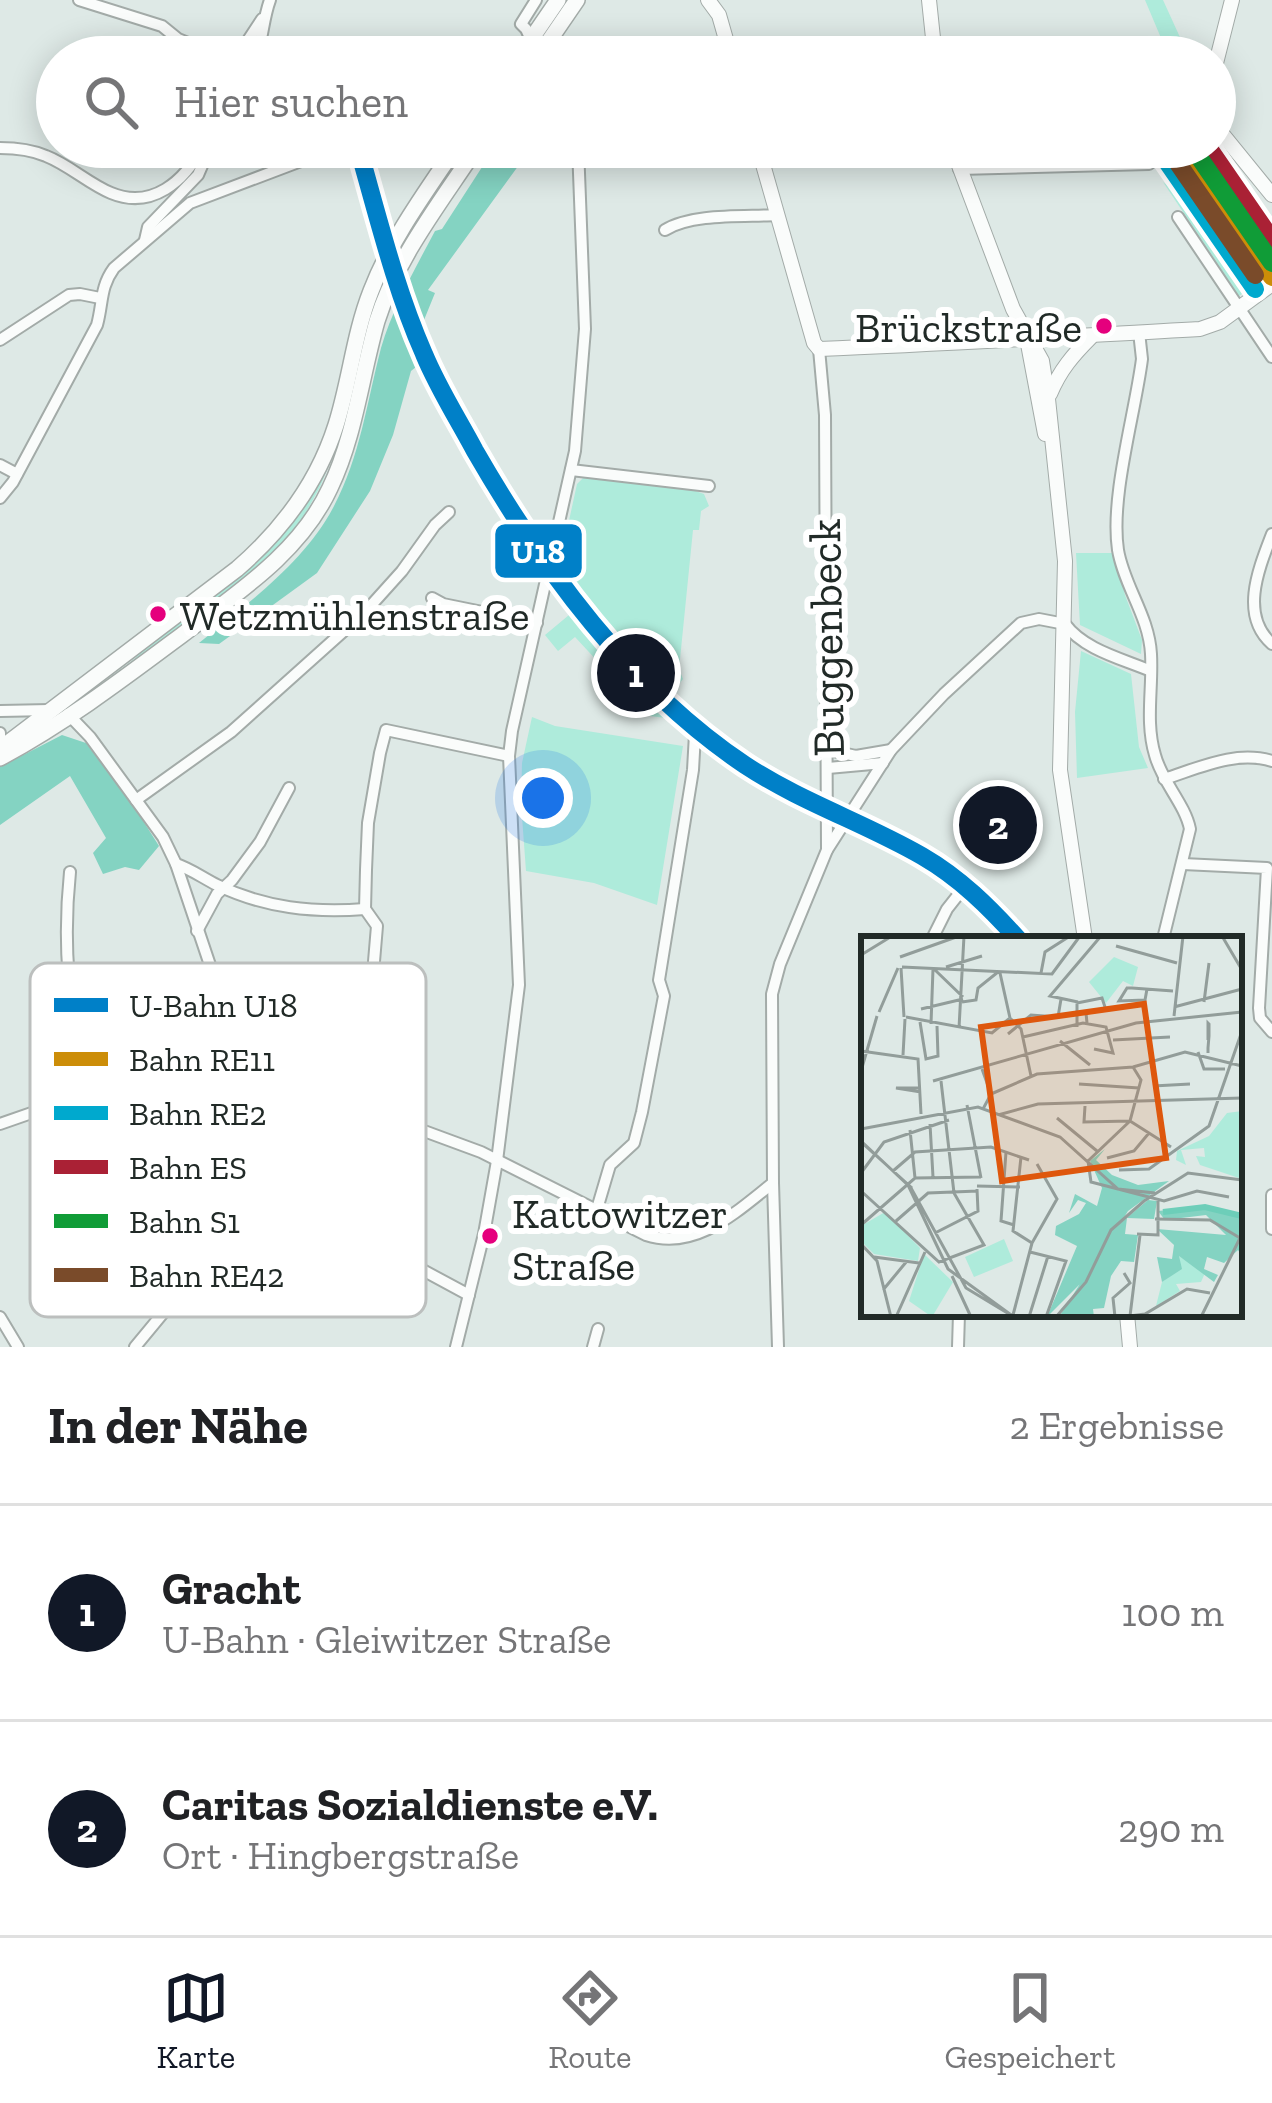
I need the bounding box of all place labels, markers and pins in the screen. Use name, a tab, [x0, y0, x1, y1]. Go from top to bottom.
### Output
place label: Brückstraße	[855, 302, 1082, 353]
marker: Brückstraße	[1093, 315, 1115, 337]
place label: Wetzmühlenstraße	[180, 590, 529, 641]
marker: Wetzmühlenstraße	[147, 603, 169, 625]
pin: 1	[597, 628, 675, 718]
pin: 2	[959, 780, 1037, 870]
place label: Kattowitzer Straße	[512, 1188, 728, 1291]
marker: Kattowitzer Straße	[479, 1225, 501, 1247]

